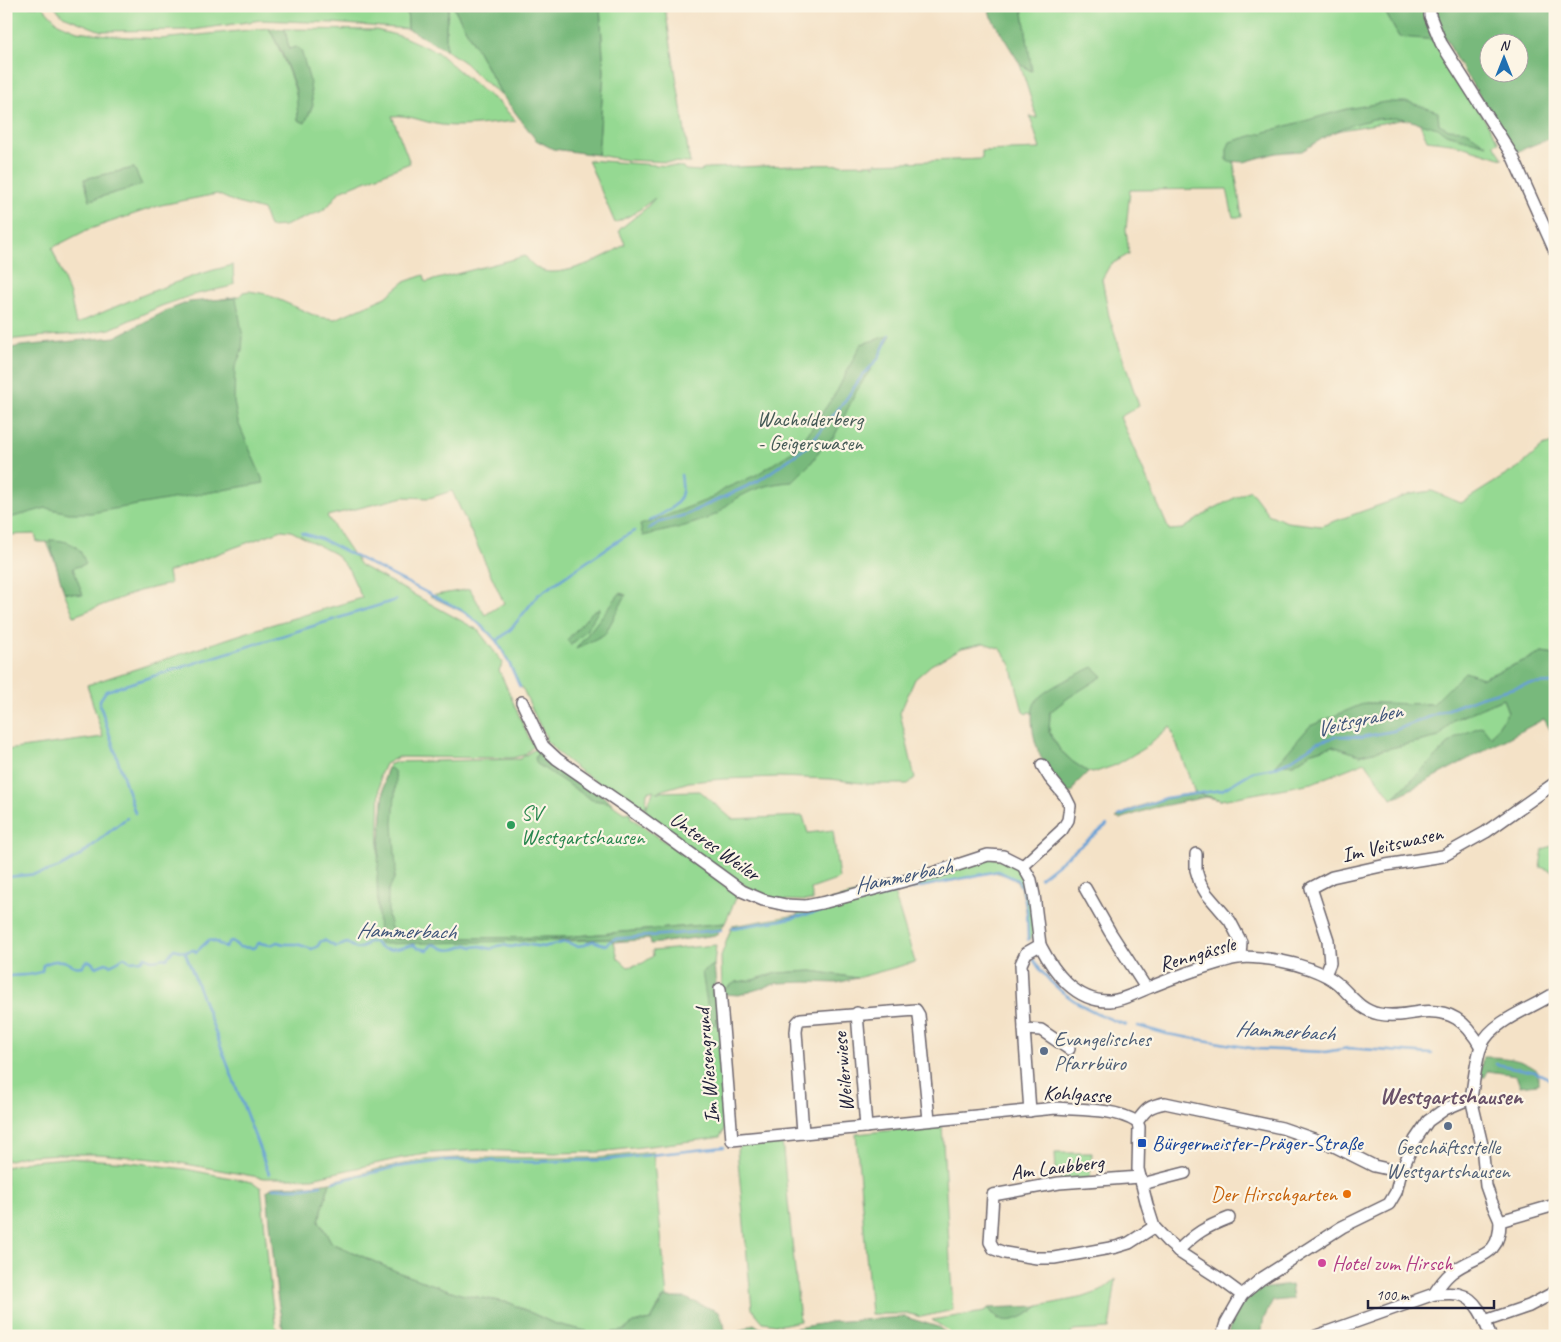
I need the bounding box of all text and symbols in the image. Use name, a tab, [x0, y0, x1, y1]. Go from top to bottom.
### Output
north arrow	[1478, 32, 1528, 82]
text: N	[1500, 37, 1511, 54]
park label: Wacholderberg - Geigerswasen	[757, 406, 864, 456]
water label: Veitsgraben	[1313, 696, 1407, 743]
place label: SV Westgartshausen	[521, 800, 646, 850]
street label: Unteres Weiler	[665, 806, 766, 887]
marker: SV Westgartshausen	[505, 819, 517, 831]
street label: Im Veitswasen	[1339, 819, 1446, 868]
water label: Hammerbach	[852, 852, 956, 900]
water label: Hammerbach	[356, 916, 458, 946]
street label: Renngässle	[1156, 930, 1240, 977]
street label: Im Wiesengrund	[689, 1004, 725, 1125]
water label: Hammerbach	[1235, 1014, 1337, 1048]
place label: Evangelisches Pfarrbüro	[1054, 1026, 1153, 1076]
street label: Weilerwiese	[826, 1030, 859, 1113]
marker: Evangelisches Pfarrbüro	[1038, 1045, 1050, 1057]
street label: Kohlgasse	[1043, 1079, 1112, 1109]
district label: Westgartshausen	[1379, 1081, 1525, 1111]
marker: Geschäftsstelle Westgartshausen	[1442, 1120, 1454, 1132]
place label: Bürgermeister-Präger-Straße	[1152, 1130, 1365, 1156]
place label: Geschäftsstelle Westgartshausen	[1386, 1134, 1511, 1184]
marker: Bürgermeister-Präger-Straße	[1136, 1137, 1148, 1149]
street label: Am Laubberg	[1009, 1148, 1106, 1186]
place label: Der Hirschgarten	[1211, 1181, 1339, 1207]
marker: Der Hirschgarten	[1341, 1188, 1353, 1200]
place label: Hotel zum Hirsch	[1332, 1250, 1454, 1276]
marker: Hotel zum Hirsch	[1316, 1257, 1328, 1269]
scale bar	[1368, 1277, 1495, 1309]
text: 100 m	[1376, 1286, 1410, 1305]

